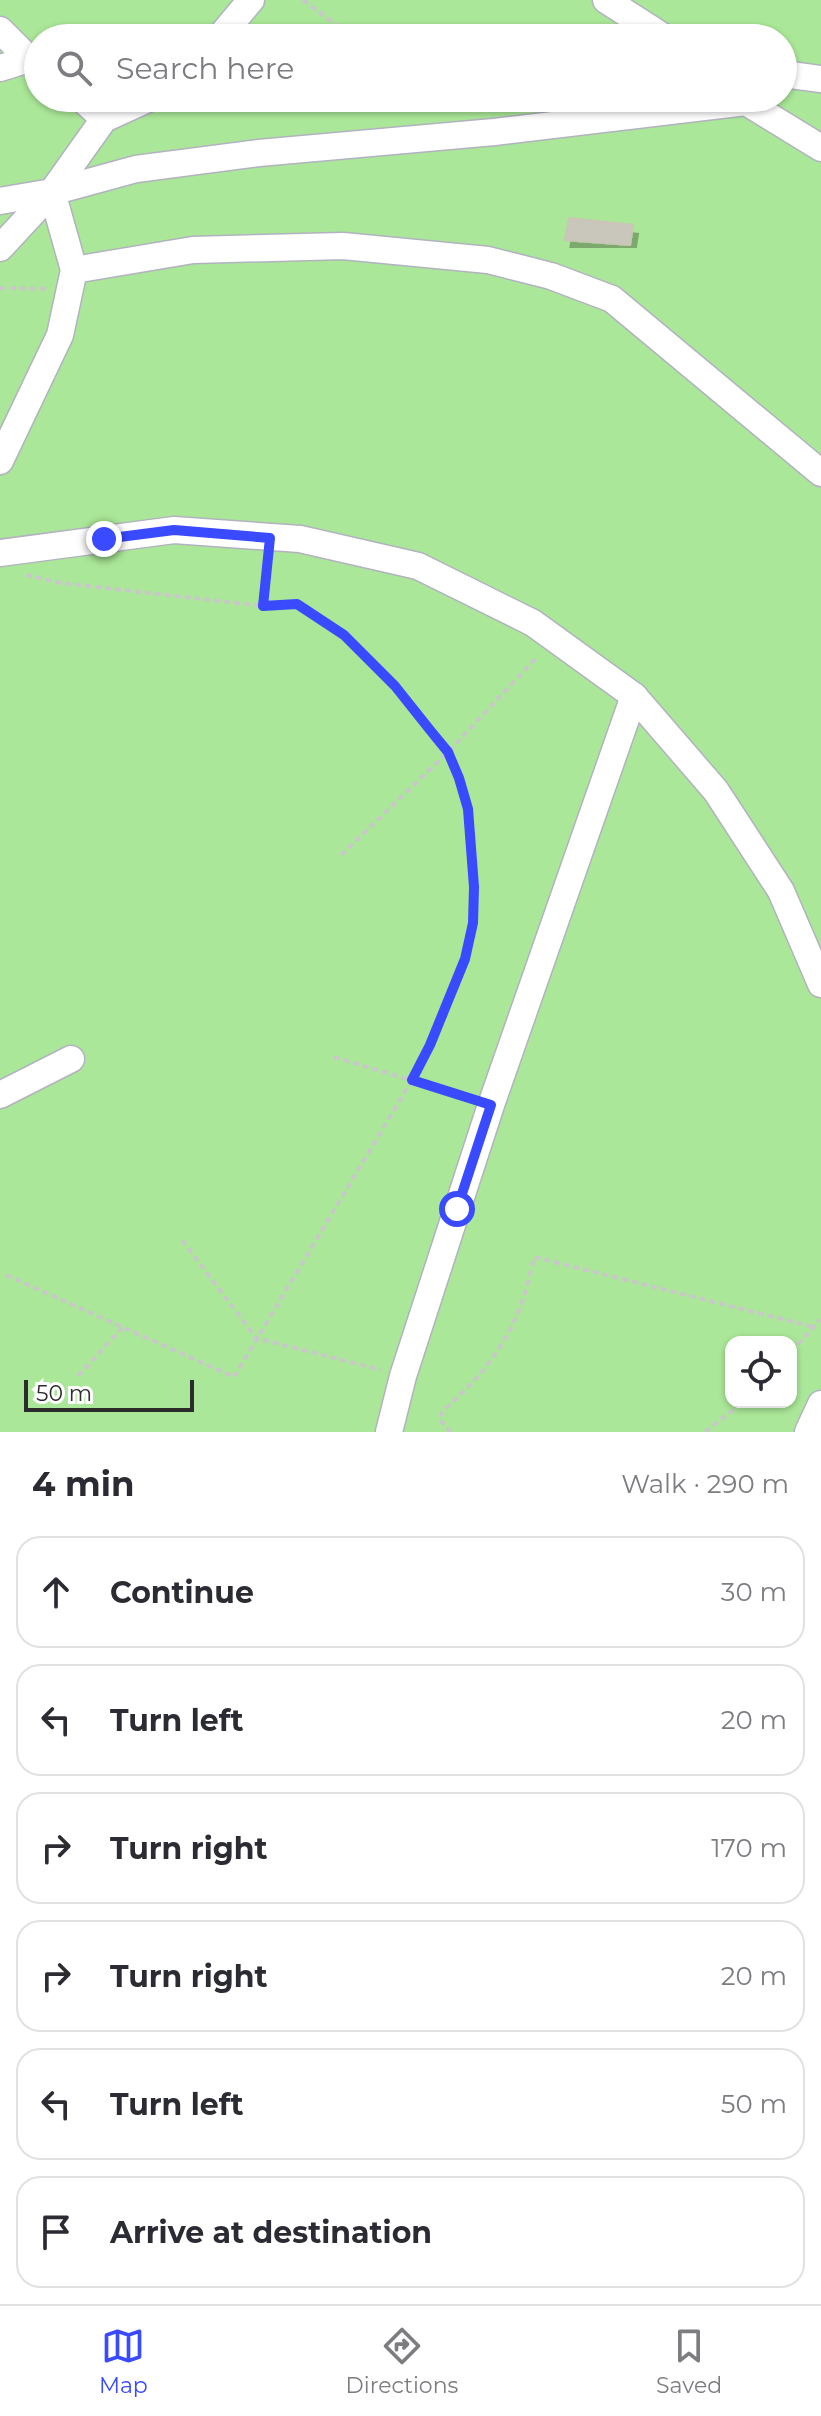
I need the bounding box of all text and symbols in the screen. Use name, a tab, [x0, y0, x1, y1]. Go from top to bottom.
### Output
search box	[24, 24, 797, 112]
icon: search	[52, 46, 96, 90]
text: Search here	[116, 50, 294, 87]
route end	[86, 521, 122, 557]
route start	[439, 1191, 475, 1227]
map controls	[725, 1336, 797, 1408]
button: locate	[725, 1336, 797, 1408]
scale bar	[24, 1376, 194, 1412]
text: 50 m	[36, 1380, 92, 1407]
text: 4 min	[32, 1463, 134, 1505]
text: Walk · 290 m	[621, 1468, 789, 1500]
icon: ahead	[34, 1570, 78, 1614]
text: Continue	[110, 1574, 254, 1611]
text: 30 m	[721, 1576, 787, 1608]
icon: left	[34, 1698, 78, 1742]
text: Turn left	[110, 1702, 243, 1739]
text: 20 m	[721, 1704, 787, 1736]
icon: right	[34, 1826, 78, 1870]
text: Turn right	[110, 1830, 267, 1867]
text: 170 m	[711, 1832, 787, 1864]
icon: right	[34, 1954, 78, 1998]
text: Turn right	[110, 1958, 267, 1995]
text: 20 m	[721, 1960, 787, 1992]
icon: left	[34, 2082, 78, 2126]
text: Turn left	[110, 2086, 243, 2123]
text: 50 m	[721, 2088, 787, 2120]
icon: arrive	[34, 2210, 78, 2254]
text: Arrive at destination	[110, 2214, 432, 2251]
tab: Map	[99, 2324, 148, 2399]
tab: Directions	[346, 2324, 458, 2399]
tab: Saved	[656, 2324, 722, 2399]

